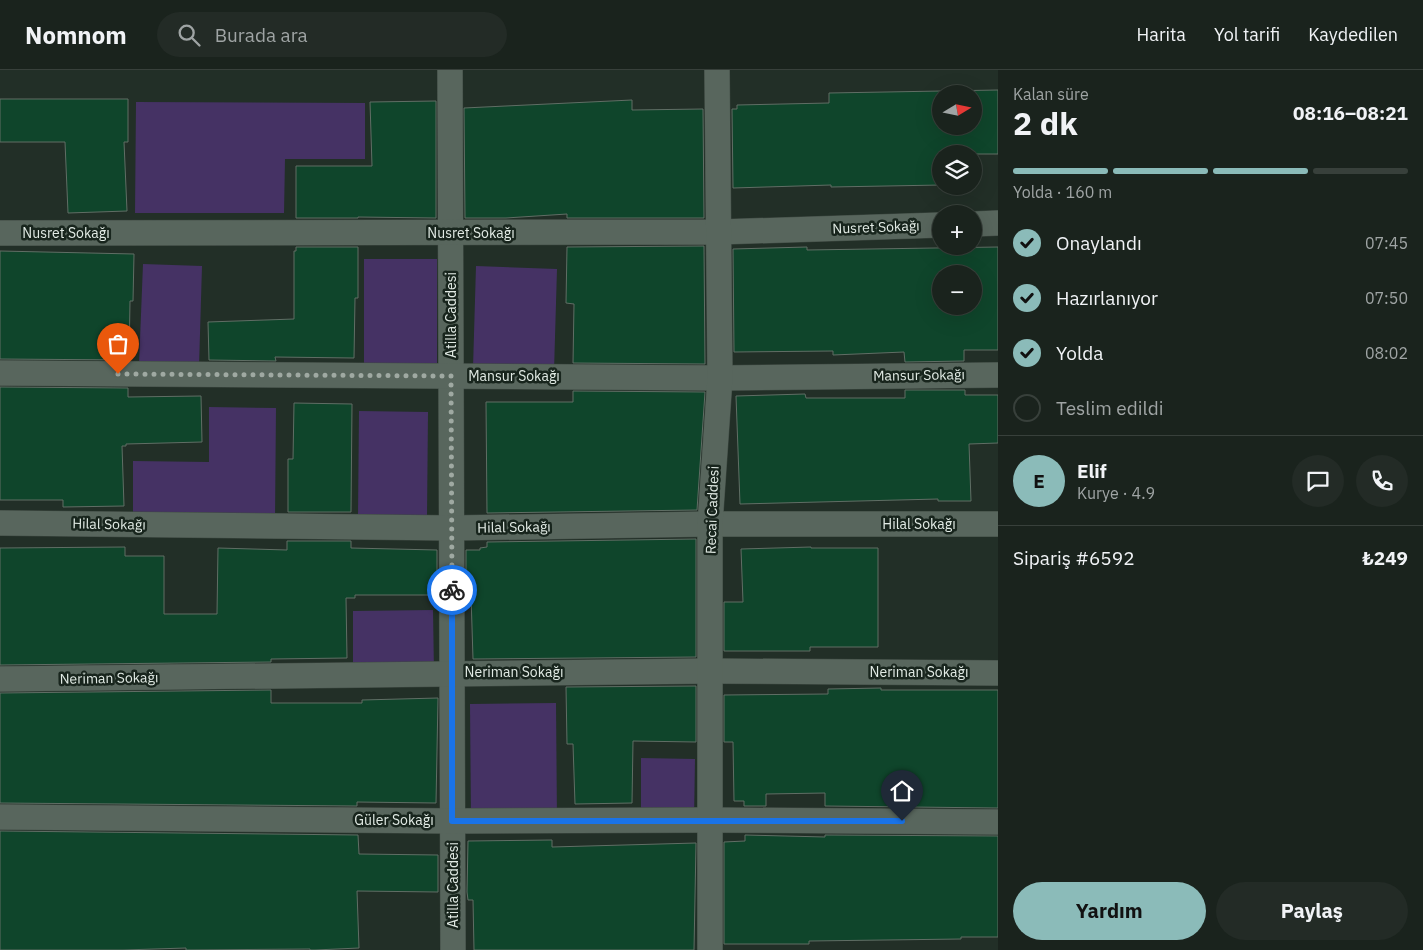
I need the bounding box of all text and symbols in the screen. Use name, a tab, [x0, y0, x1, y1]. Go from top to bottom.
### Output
search box	[157, 12, 507, 57]
text: Nomnom	[25, 19, 127, 51]
icon: search	[175, 21, 203, 49]
text: Burada ara	[215, 23, 308, 47]
text: Harita	[1137, 23, 1186, 46]
text: Yol tarifi	[1214, 23, 1280, 46]
text: Kaydedilen	[1308, 23, 1398, 46]
text: Kalan süre	[1013, 84, 1089, 104]
north arrow	[932, 85, 982, 135]
map controls	[932, 85, 982, 315]
text: 08:16–08:21	[1293, 101, 1408, 125]
text: 2 dk	[1013, 102, 1078, 144]
button: layers	[932, 145, 982, 195]
text: Yolda · 160 m	[1013, 182, 1112, 202]
button: +	[932, 205, 982, 255]
street label: Nusret Sokağı	[832, 216, 920, 238]
street label: Nusret Sokağı	[22, 224, 110, 242]
street label: Nusret Sokağı	[427, 224, 515, 242]
icon: check	[1013, 229, 1041, 257]
text: Onaylandı	[1056, 231, 1142, 255]
text: 07:45	[1365, 233, 1408, 253]
button: −	[932, 265, 982, 315]
street label: Atilla Caddesi	[442, 272, 460, 358]
icon: check	[1013, 284, 1041, 312]
text: Hazırlanıyor	[1056, 286, 1158, 310]
text: 07:50	[1365, 288, 1408, 308]
pin	[97, 323, 139, 374]
icon: bag	[104, 330, 132, 358]
icon: check	[1013, 339, 1041, 367]
text: Yolda	[1056, 341, 1103, 365]
text: 08:02	[1365, 343, 1408, 363]
street label: Mansur Sokağı	[873, 365, 965, 385]
street label: Mansur Sokağı	[468, 367, 560, 385]
text: Teslim edildi	[1056, 396, 1163, 420]
button: chat	[1292, 455, 1344, 507]
button: phone	[1356, 455, 1408, 507]
text: Elif	[1077, 459, 1107, 483]
street label: Recai Caddesi	[701, 466, 723, 554]
text: E	[1033, 469, 1045, 493]
text: Kurye · 4.9	[1077, 483, 1155, 503]
street label: Hilal Sokağı	[72, 514, 146, 534]
street label: Hilal Sokağı	[882, 515, 956, 533]
street label: Hilal Sokağı	[477, 517, 551, 537]
text: Sipariş #6592	[1013, 546, 1135, 570]
text: ₺249	[1362, 546, 1408, 570]
courier	[427, 565, 477, 615]
icon: bike	[438, 576, 466, 604]
street label: Neriman Sokağı	[465, 663, 563, 681]
street label: Neriman Sokağı	[870, 663, 968, 681]
street label: Neriman Sokağı	[59, 668, 159, 688]
pin	[881, 770, 923, 821]
icon: home	[888, 777, 916, 805]
street label: Güler Sokağı	[354, 811, 434, 829]
street label: Atilla Caddesi	[444, 842, 462, 928]
button: Yardım	[1013, 882, 1206, 940]
button: Paylaş	[1216, 882, 1408, 940]

